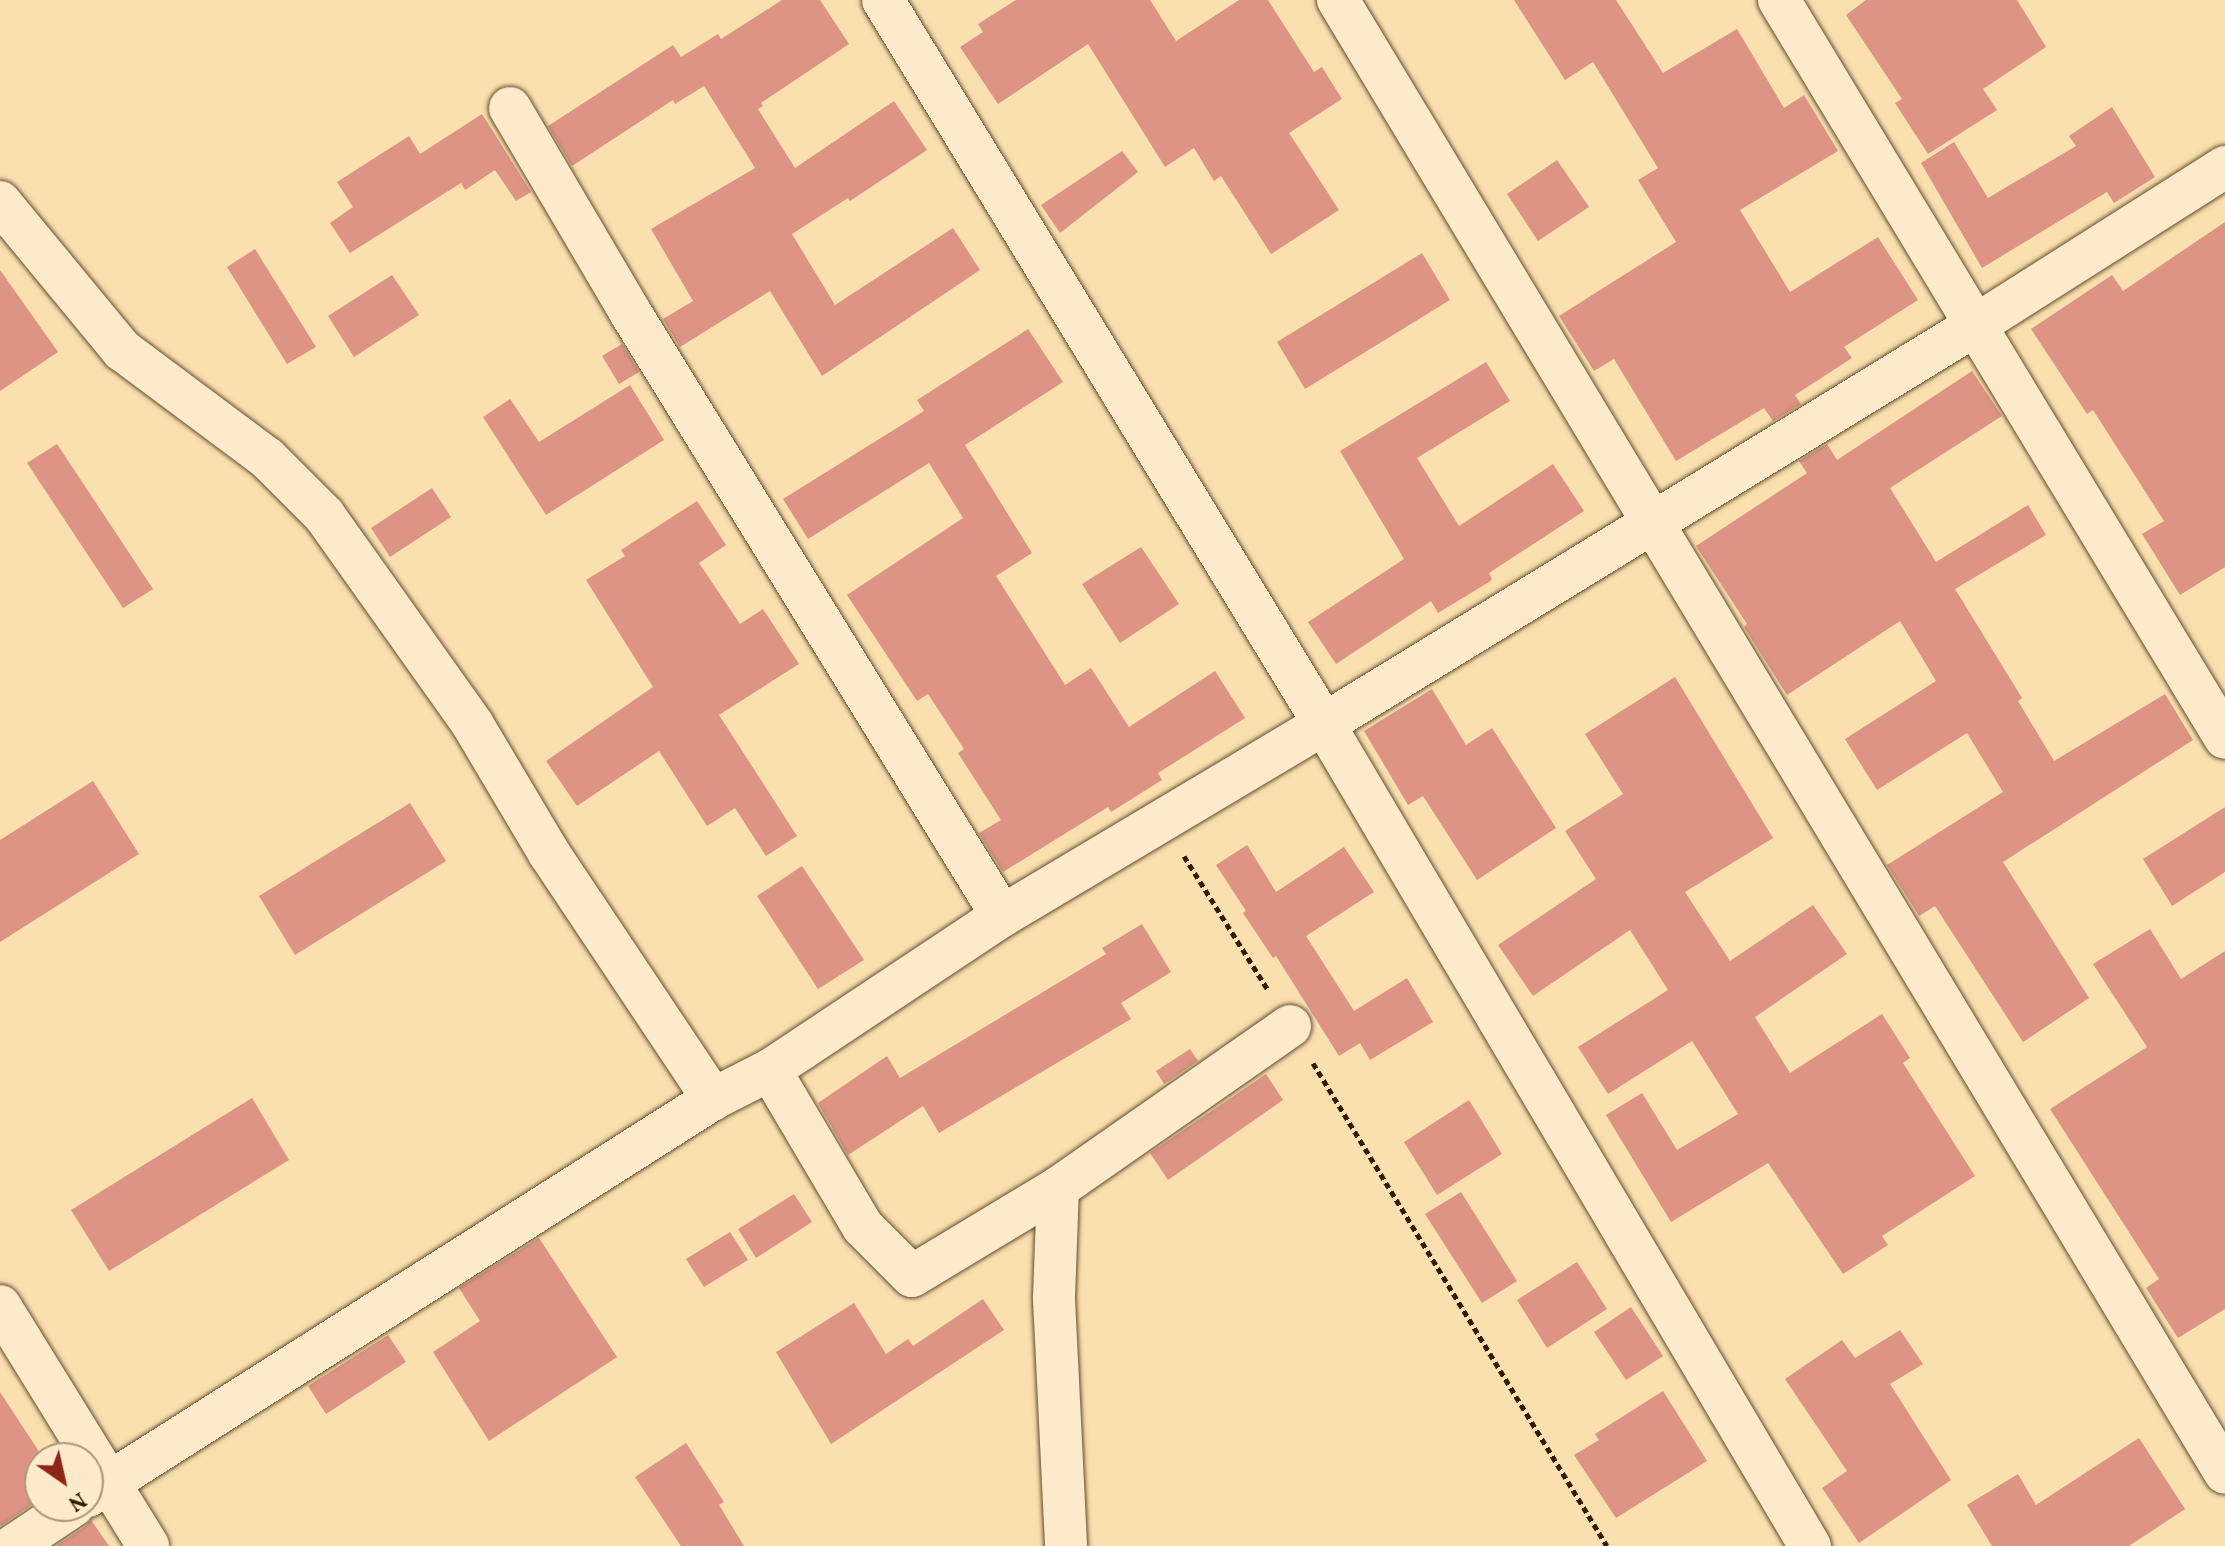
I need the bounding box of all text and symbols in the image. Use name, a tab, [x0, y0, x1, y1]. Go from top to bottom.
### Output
north arrow	[24, 1442, 104, 1522]
text: N	[61, 1483, 92, 1518]

